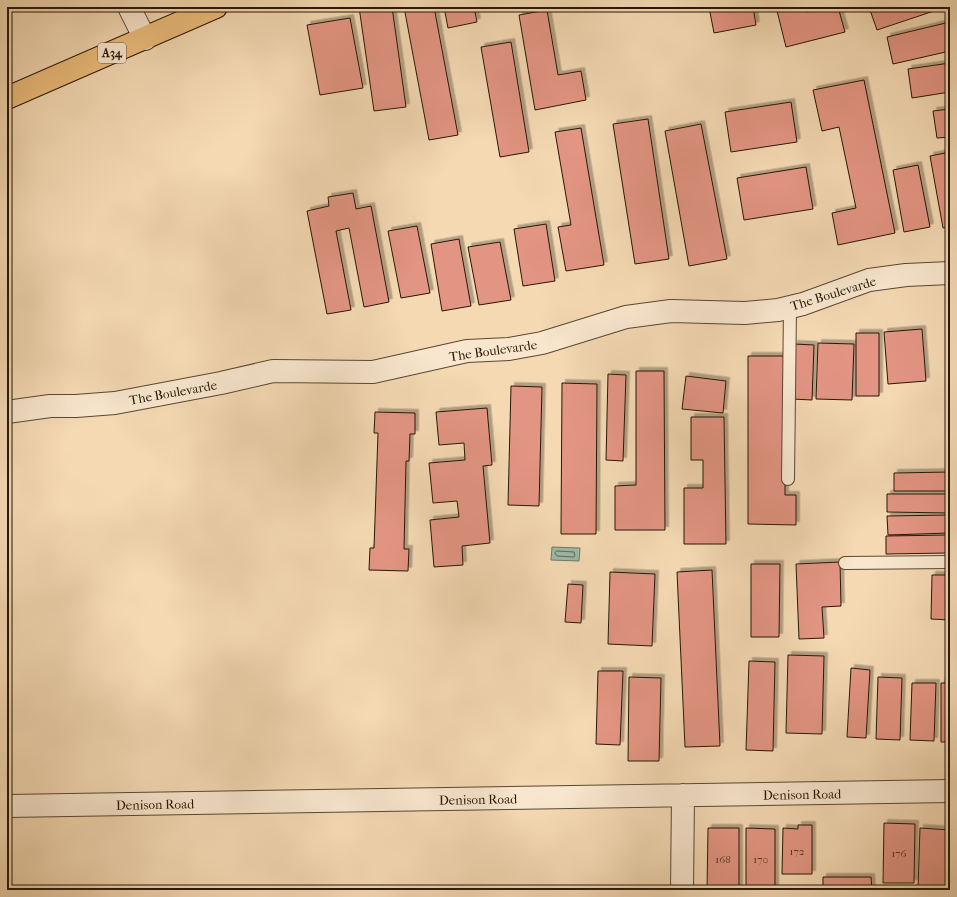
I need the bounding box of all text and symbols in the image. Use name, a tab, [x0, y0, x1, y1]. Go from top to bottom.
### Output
road number: A34	[98, 43, 126, 63]
street label: The Boulevarde	[788, 273, 878, 314]
street label: The Boulevarde	[448, 337, 539, 364]
street label: The Boulevarde	[128, 377, 219, 408]
street label: Denison Road	[763, 786, 842, 803]
street label: Denison Road	[439, 791, 518, 808]
street label: Denison Road	[116, 796, 195, 813]
house number: 172	[790, 845, 805, 858]
house number: 176	[891, 847, 907, 860]
house number: 168	[715, 853, 731, 866]
house number: 170	[753, 853, 769, 866]

